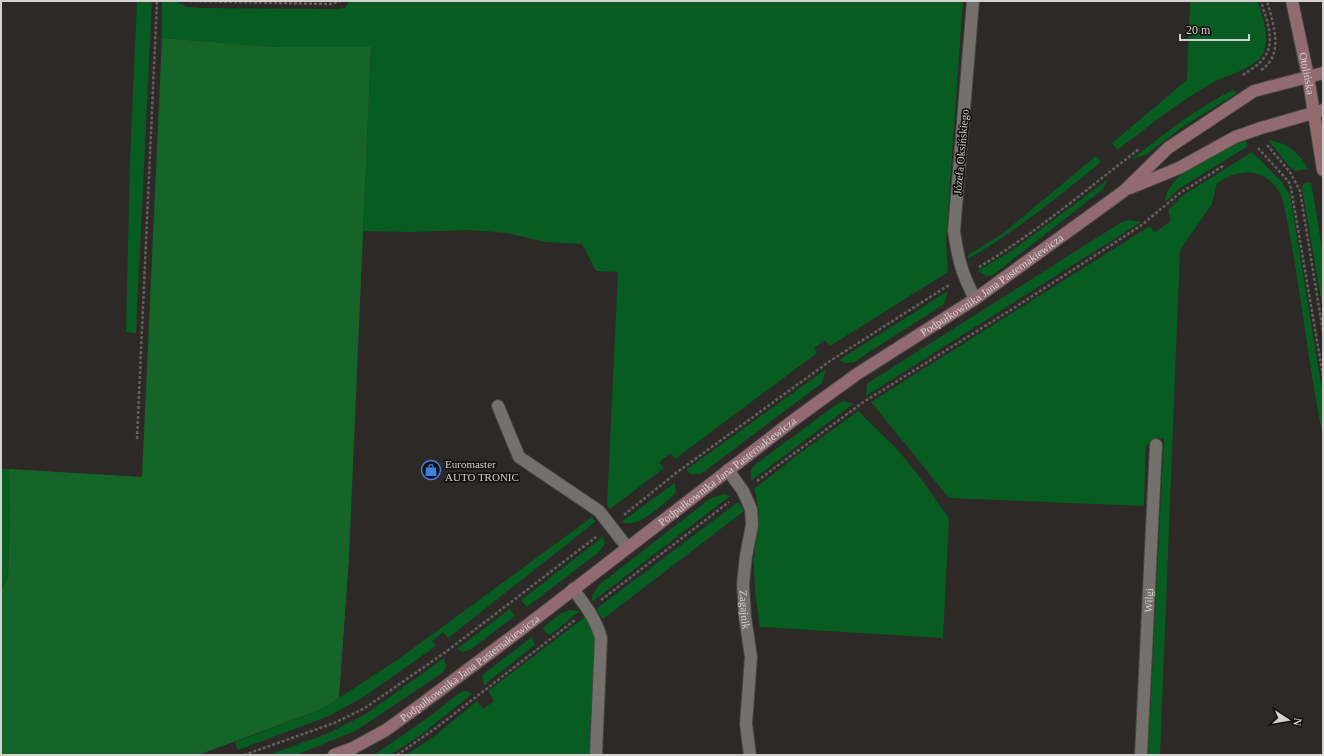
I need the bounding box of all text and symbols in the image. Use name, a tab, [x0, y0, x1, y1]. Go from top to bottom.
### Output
scale bar	[1180, 16, 1249, 42]
text: 20 m	[1186, 23, 1211, 37]
street label: Otolińska	[1297, 51, 1317, 96]
street label: Józefa Oksińskiego	[951, 108, 971, 195]
street label: Podpułkownika Jana Pasternakiewicza	[918, 231, 1065, 338]
street label: Podpułkownika Jana Pasternakiewicza	[656, 414, 798, 528]
place label: Euromaster AUTO TRONIC	[445, 458, 519, 483]
shop icon: Euromaster AUTO TRONIC	[420, 459, 442, 481]
street label: Wilgi	[1142, 588, 1155, 613]
street label: Zagajnik	[737, 590, 753, 630]
street label: Podpułkownika Jana Pasternakiewicza	[398, 612, 542, 724]
north arrow	[1268, 700, 1308, 740]
text: N	[1291, 717, 1304, 727]

